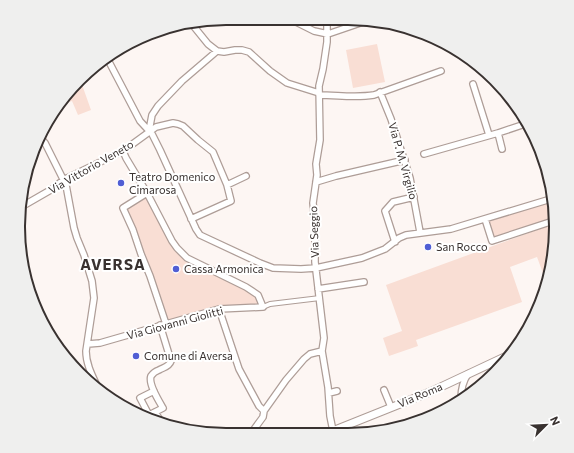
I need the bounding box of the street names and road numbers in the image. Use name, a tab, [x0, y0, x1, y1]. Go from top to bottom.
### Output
street label: Via P. M. Virgilio	[386, 121, 421, 201]
street label: Via Vittorio Veneto	[46, 137, 136, 196]
street label: Via Seggio	[306, 205, 321, 258]
street label: Via Giovanni Giolitti	[125, 303, 225, 342]
street label: Via Roma	[396, 379, 444, 410]

